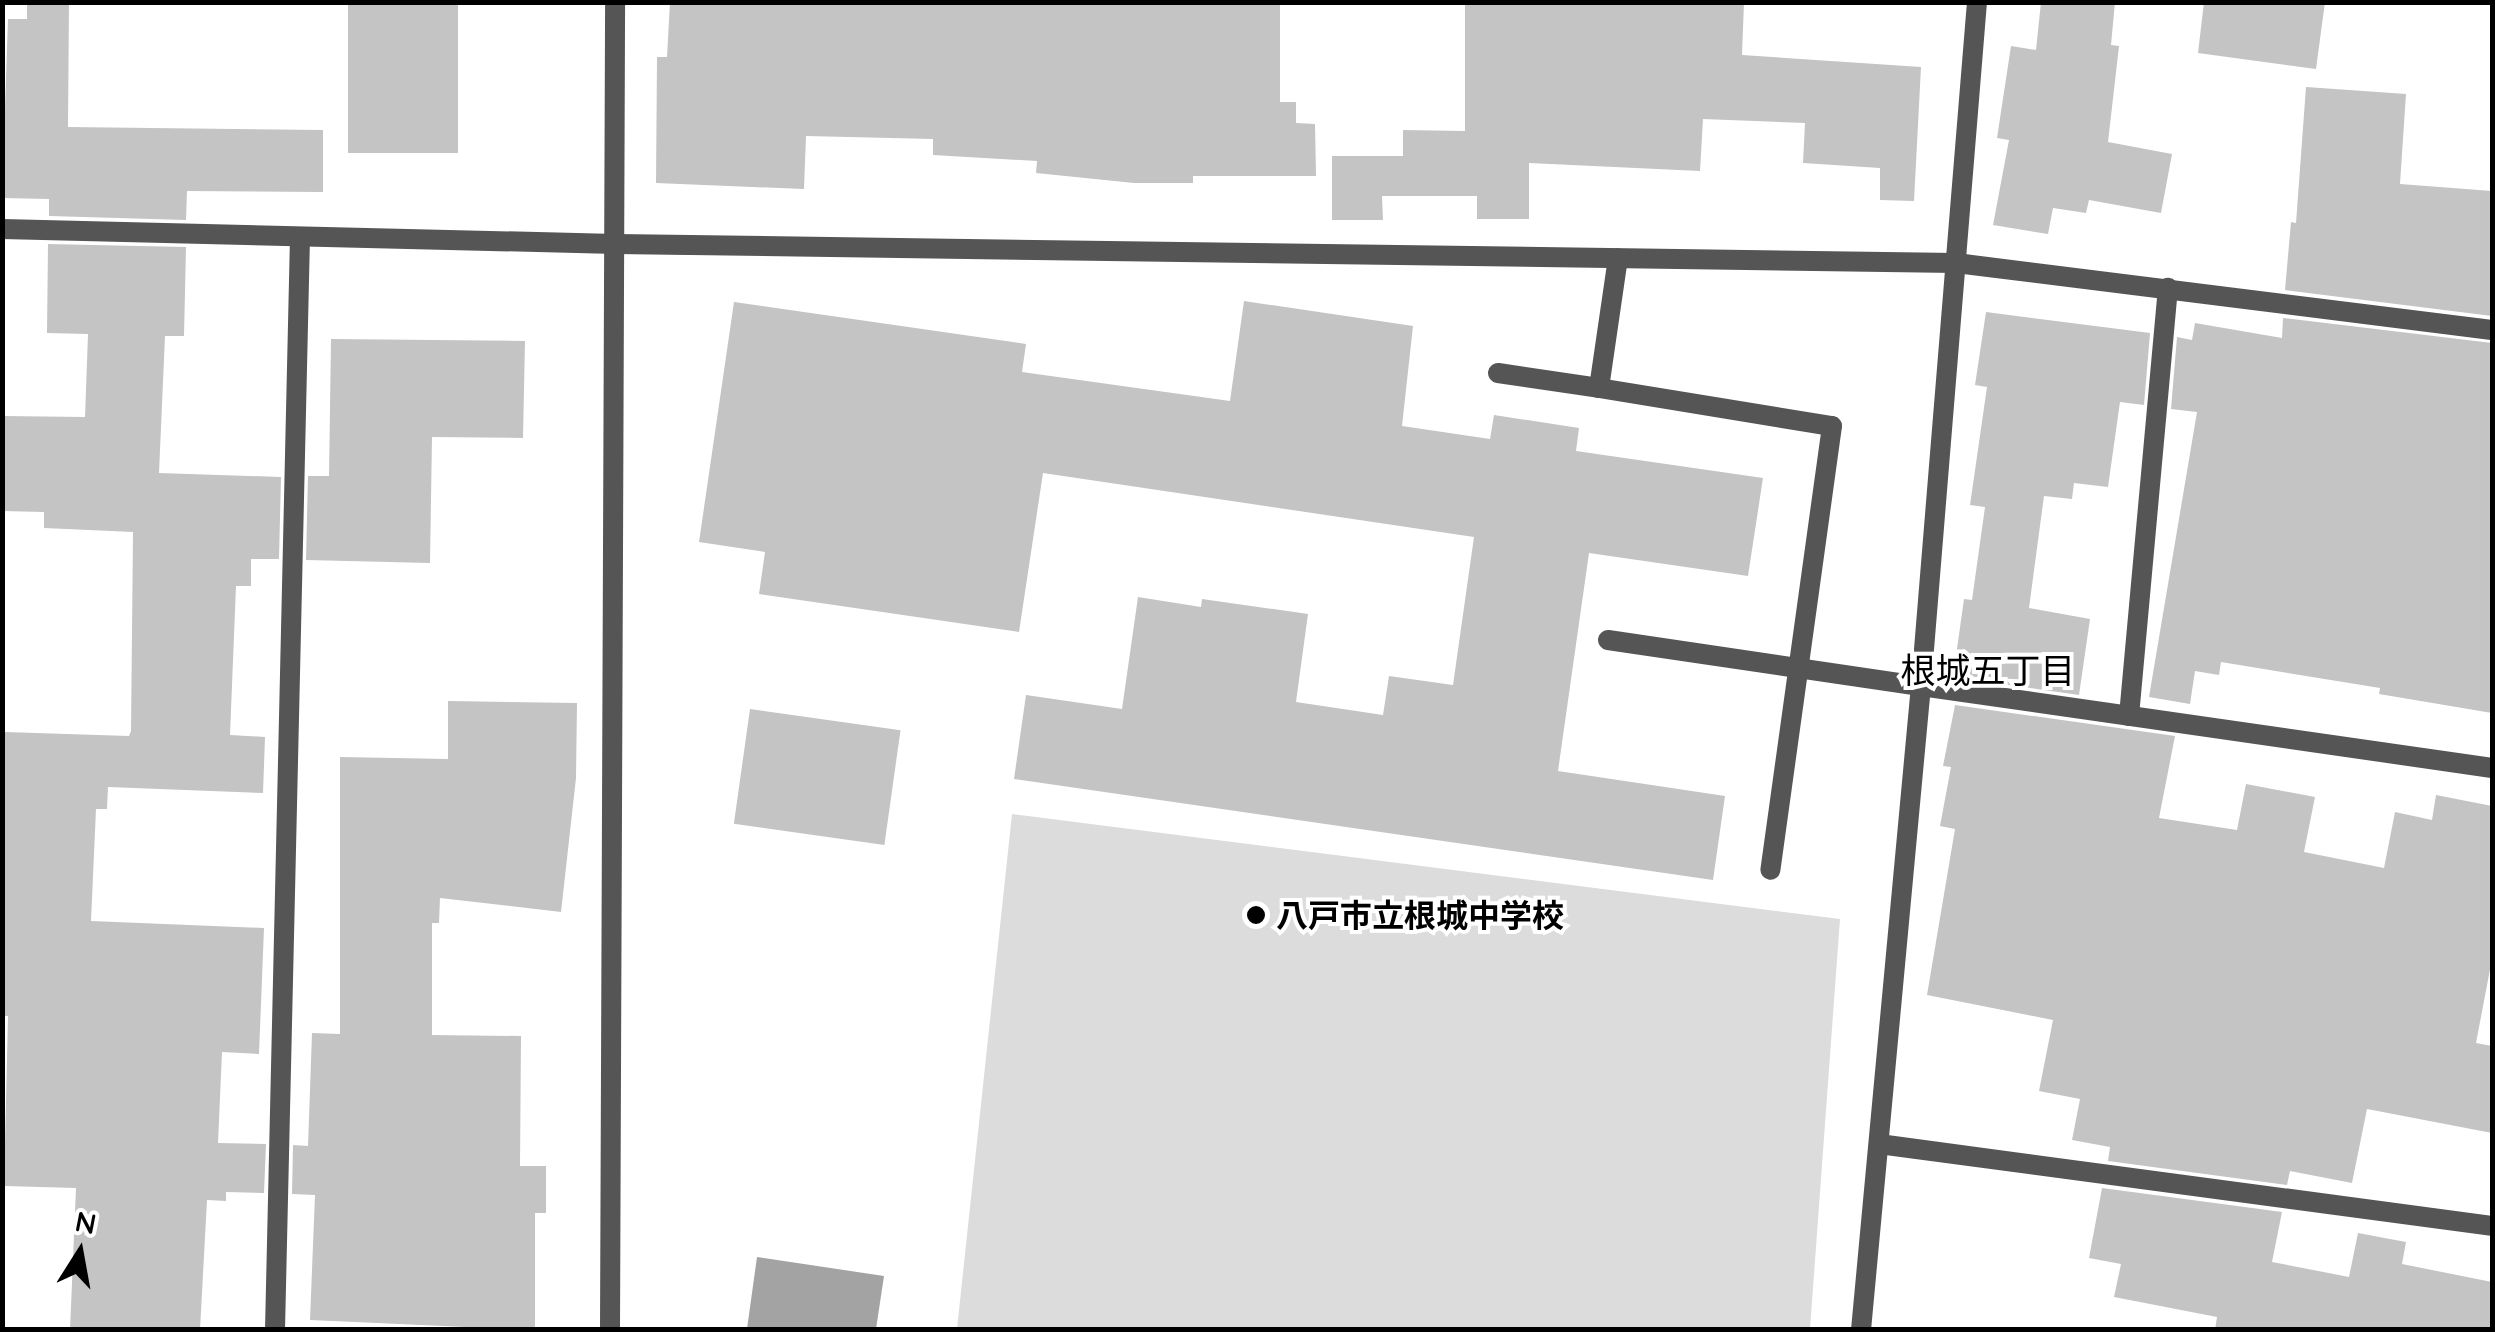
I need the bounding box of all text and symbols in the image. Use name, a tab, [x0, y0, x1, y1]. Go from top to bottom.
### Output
district label: 根城五丁目	[1901, 649, 2075, 691]
place label: 八戸市立根城中学校	[1276, 896, 1564, 934]
marker: 八戸市立根城中学校	[1245, 904, 1267, 926]
north arrow	[30, 1202, 130, 1302]
text: N	[72, 1203, 99, 1241]

